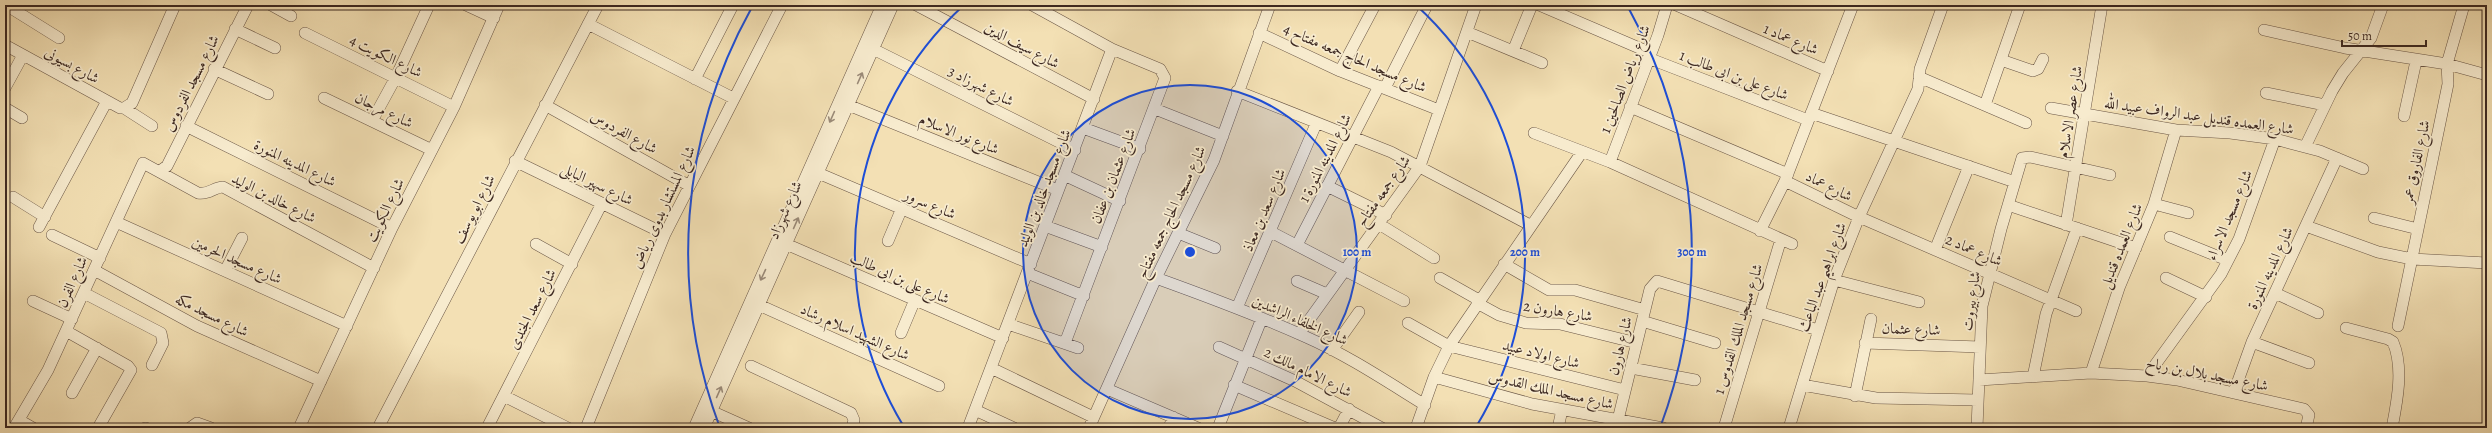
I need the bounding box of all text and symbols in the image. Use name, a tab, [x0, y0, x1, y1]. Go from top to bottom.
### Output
street label: شارع سيف الدين	[979, 17, 1063, 76]
street label: شارع عماد 1	[1759, 18, 1822, 62]
street label: شارع مسجد الحاج جمعه مفتاح 4	[1279, 19, 1430, 100]
street label: شارع رياض الصالحين 1	[1595, 22, 1658, 137]
scale bar	[2342, 22, 2426, 48]
text: 50 m	[2348, 28, 2372, 44]
street label: شارع الكويت 4	[345, 30, 426, 85]
street label: شارع مسجد الفردوس	[158, 31, 227, 136]
street label: شارع بسيونى	[40, 42, 103, 91]
street label: شارع على بن ابى طالب 1	[1676, 45, 1791, 108]
street label: شارع شهرزاد 3	[943, 61, 1017, 114]
street label: شارع عصر الاسلام	[2053, 64, 2090, 160]
one-way arrow	[857, 73, 864, 85]
street label: شارع مرجان	[350, 87, 416, 135]
street label: شارع العمده قنديل عبد الرواف عبيد الله	[2103, 91, 2295, 142]
street label: شارع الفردوس	[586, 105, 661, 161]
street label: شارع نور الاسلام	[915, 109, 1002, 162]
street label: شارع المدينه المنورة 1	[1294, 110, 1359, 207]
one-way arrow	[828, 111, 835, 123]
street label: شارع الفاروق عمر	[2397, 118, 2438, 208]
street label: شارع عثمان بن عفان	[1086, 125, 1143, 228]
street label: شارع مسجد خالد بن الوليد	[1012, 126, 1079, 251]
street label: شارع المدينه المنورة	[249, 134, 339, 194]
street label: شارع المستشار بدوى رياض	[626, 142, 703, 273]
street label: شارع مسجد الحاج جمعه مفتاح	[1131, 142, 1213, 283]
street label: شارع جمعه مفتاح	[1351, 151, 1417, 232]
street label: شارع سهير البابلى	[556, 158, 636, 213]
street label: شارع سعد بن معاذ	[1237, 165, 1293, 256]
street label: شارع عماد	[1801, 166, 1856, 209]
street label: شارع مسجد الاسراء	[2201, 167, 2260, 265]
street label: شارع خالد بن الوليد	[227, 168, 320, 231]
street label: شارع ابو يوسف	[448, 171, 503, 248]
street label: شارع الكويت	[361, 175, 412, 247]
street label: شارع شهرزاد	[763, 178, 810, 244]
street label: شارع سرور	[898, 183, 959, 227]
street label: شارع العمده قنديل	[2095, 200, 2150, 293]
one-way arrow	[793, 217, 800, 229]
street label: شارع ابراهيم عبد الباعث	[1793, 220, 1856, 336]
street label: شارع المدينه المنورة	[2242, 223, 2301, 314]
street label: شارع عماد 2	[1941, 229, 2005, 274]
street label: شارع مسجد الحرمين	[188, 231, 285, 292]
text: 100 m	[1343, 244, 1371, 260]
text: 200 m	[1510, 244, 1540, 260]
text: 300 m	[1677, 244, 1707, 260]
centre of rings	[1183, 245, 1197, 259]
street label: شارع على بن ابى طالب	[846, 247, 953, 312]
street label: شارع الفرن	[52, 253, 95, 312]
street label: شارع مسجد الملك القدوس 1	[1709, 261, 1770, 398]
street label: شارع سعد الجندى	[503, 265, 564, 354]
one-way arrow	[759, 269, 766, 281]
street label: شارع بيروت	[1957, 270, 1988, 333]
street label: شارع مسجد مكه	[171, 289, 252, 344]
street label: شارع الخلفاء الراشدين	[1248, 290, 1351, 353]
street label: شارع هارون 2	[1521, 296, 1594, 329]
street label: شارع الشهيد اسلام رشاد	[796, 299, 913, 368]
street label: شارع هارون	[1603, 315, 1640, 378]
street label: شارع عثمان	[1881, 318, 1941, 343]
street label: شارع اولاد عبيد	[1499, 335, 1582, 376]
street label: شارع الامام مالك 2	[1259, 342, 1355, 405]
street label: شارع مسجد بلال بن رباح	[2144, 352, 2270, 399]
street label: شارع مسجد الملك القدوس	[1486, 366, 1615, 417]
one-way arrow	[716, 387, 724, 399]

